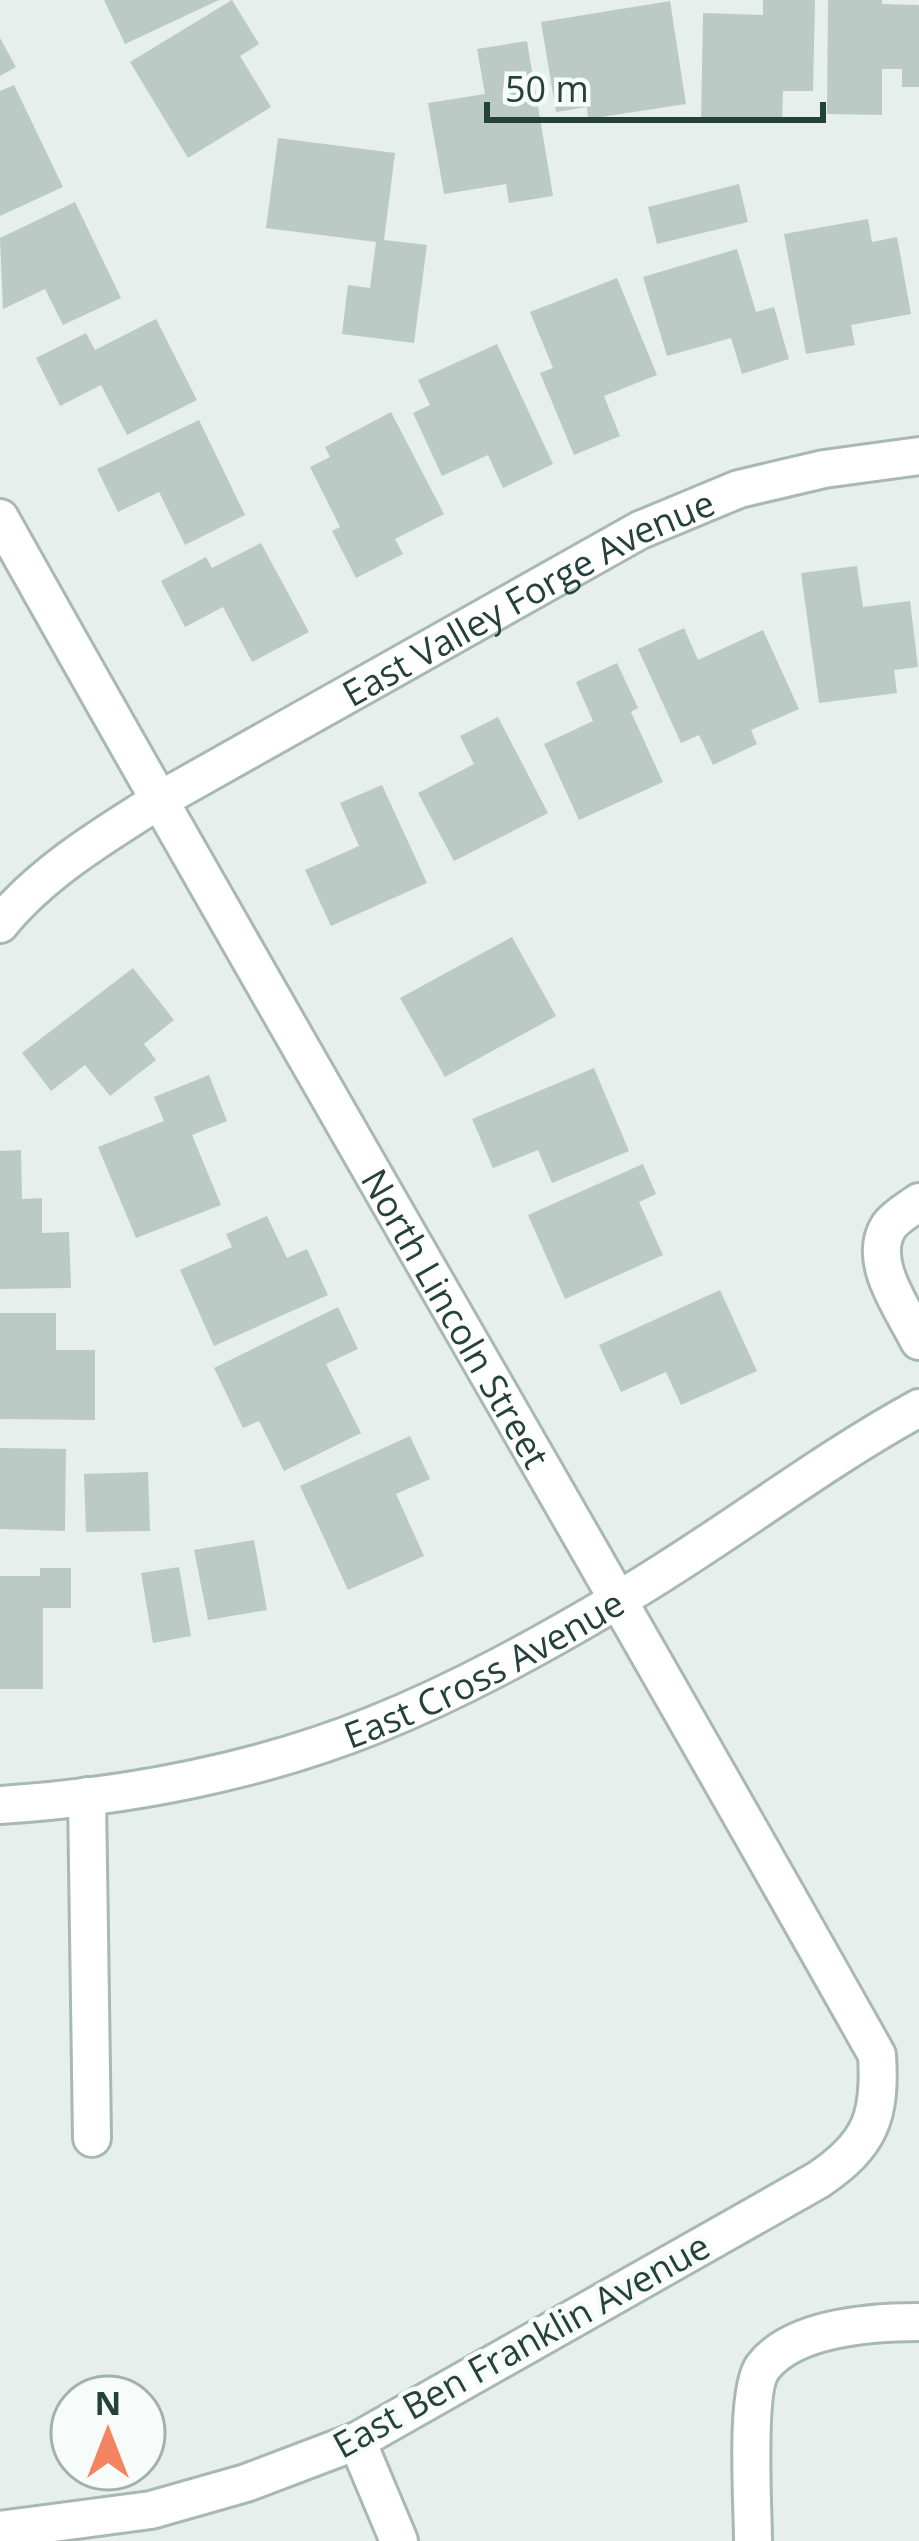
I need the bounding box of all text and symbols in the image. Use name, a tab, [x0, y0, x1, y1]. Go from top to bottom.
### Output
scale bar	[487, 48, 823, 122]
text: 50 m	[505, 64, 589, 113]
street label: East Valley Forge Avenue	[333, 478, 721, 717]
street label: North Lincoln Street	[351, 1160, 562, 1477]
street label: East Cross Avenue	[337, 1578, 632, 1759]
street label: East Ben Franklin Avenue	[324, 2221, 718, 2469]
north arrow	[48, 2373, 168, 2493]
text: N	[95, 2380, 121, 2425]

